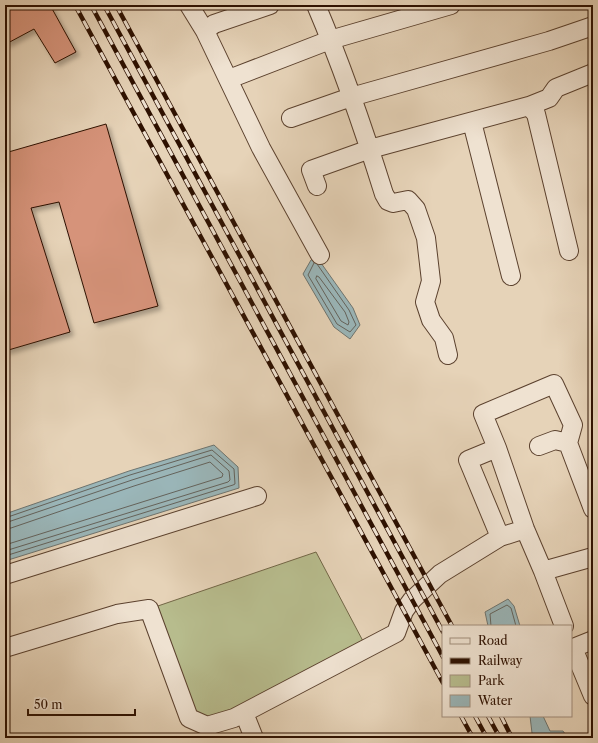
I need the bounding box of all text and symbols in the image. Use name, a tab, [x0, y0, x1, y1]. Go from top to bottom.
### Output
legend	[442, 625, 572, 717]
text: Road	[478, 633, 508, 648]
text: Railway	[478, 653, 523, 668]
text: Park	[478, 673, 505, 688]
scale bar	[28, 691, 135, 717]
text: Water	[477, 693, 512, 708]
text: 50 m	[34, 697, 63, 712]

